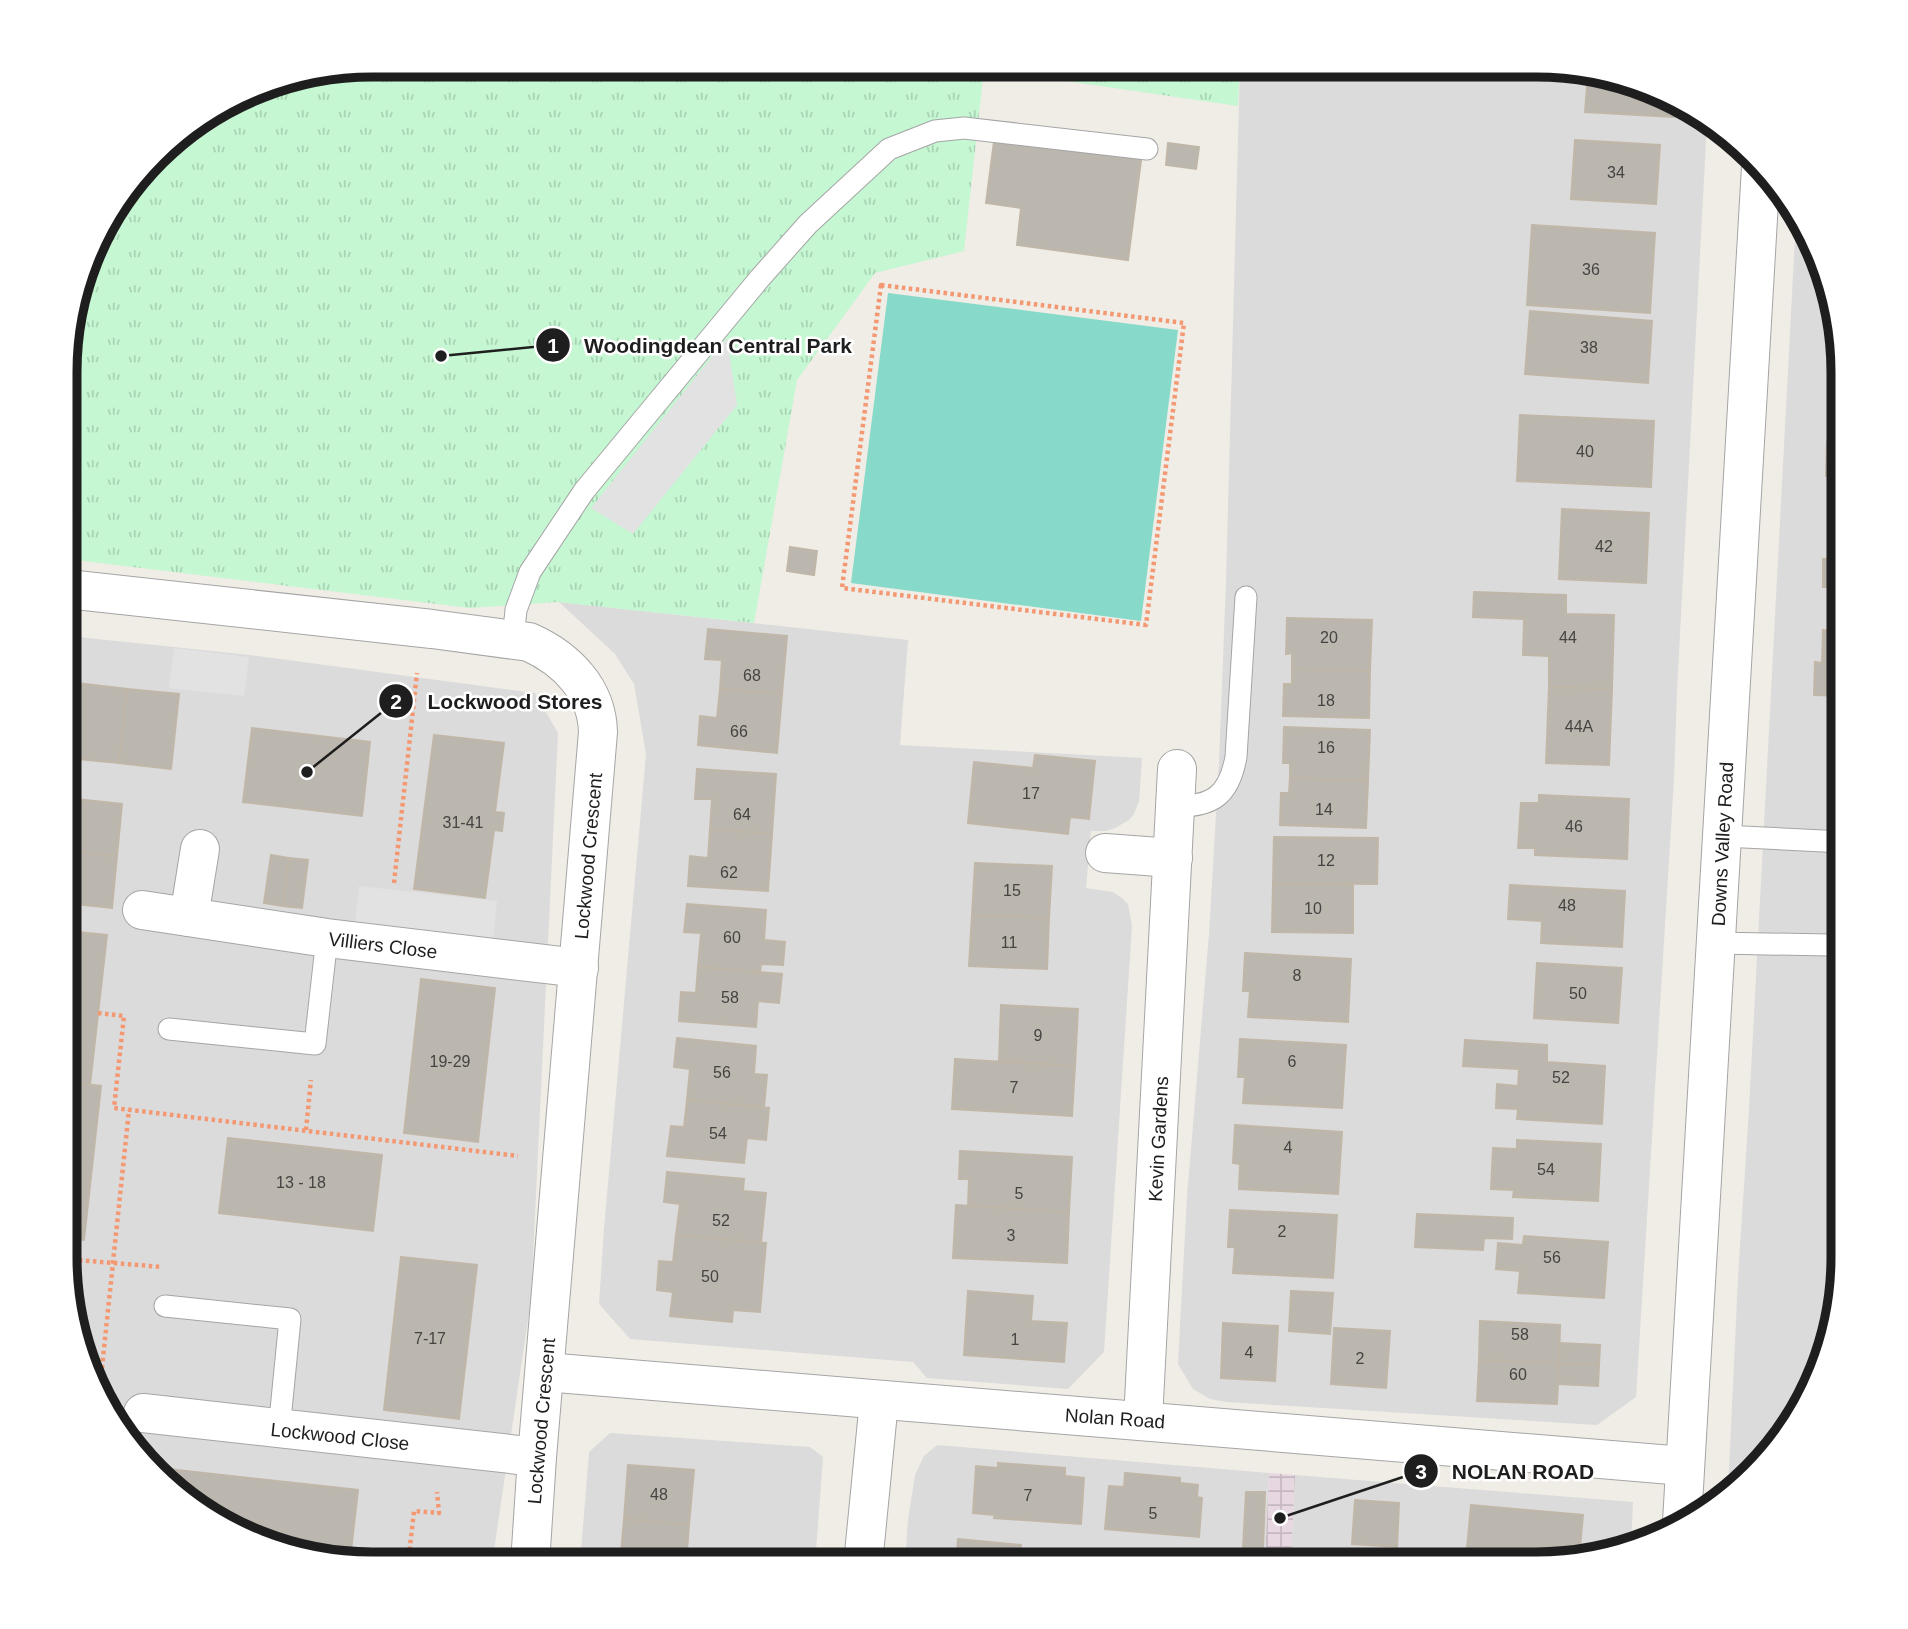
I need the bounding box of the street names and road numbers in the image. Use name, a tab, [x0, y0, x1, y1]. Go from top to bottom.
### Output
street label: Downs Valley Road	[1708, 761, 1737, 927]
street label: Lockwood Crescent	[571, 771, 606, 940]
street label: Villiers Close	[327, 928, 439, 963]
street label: Kevin Gardens	[1145, 1076, 1172, 1202]
street label: Lockwood Crescent	[524, 1336, 559, 1505]
street label: Nolan Road	[1064, 1405, 1166, 1432]
street label: Lockwood Close	[270, 1419, 410, 1454]

